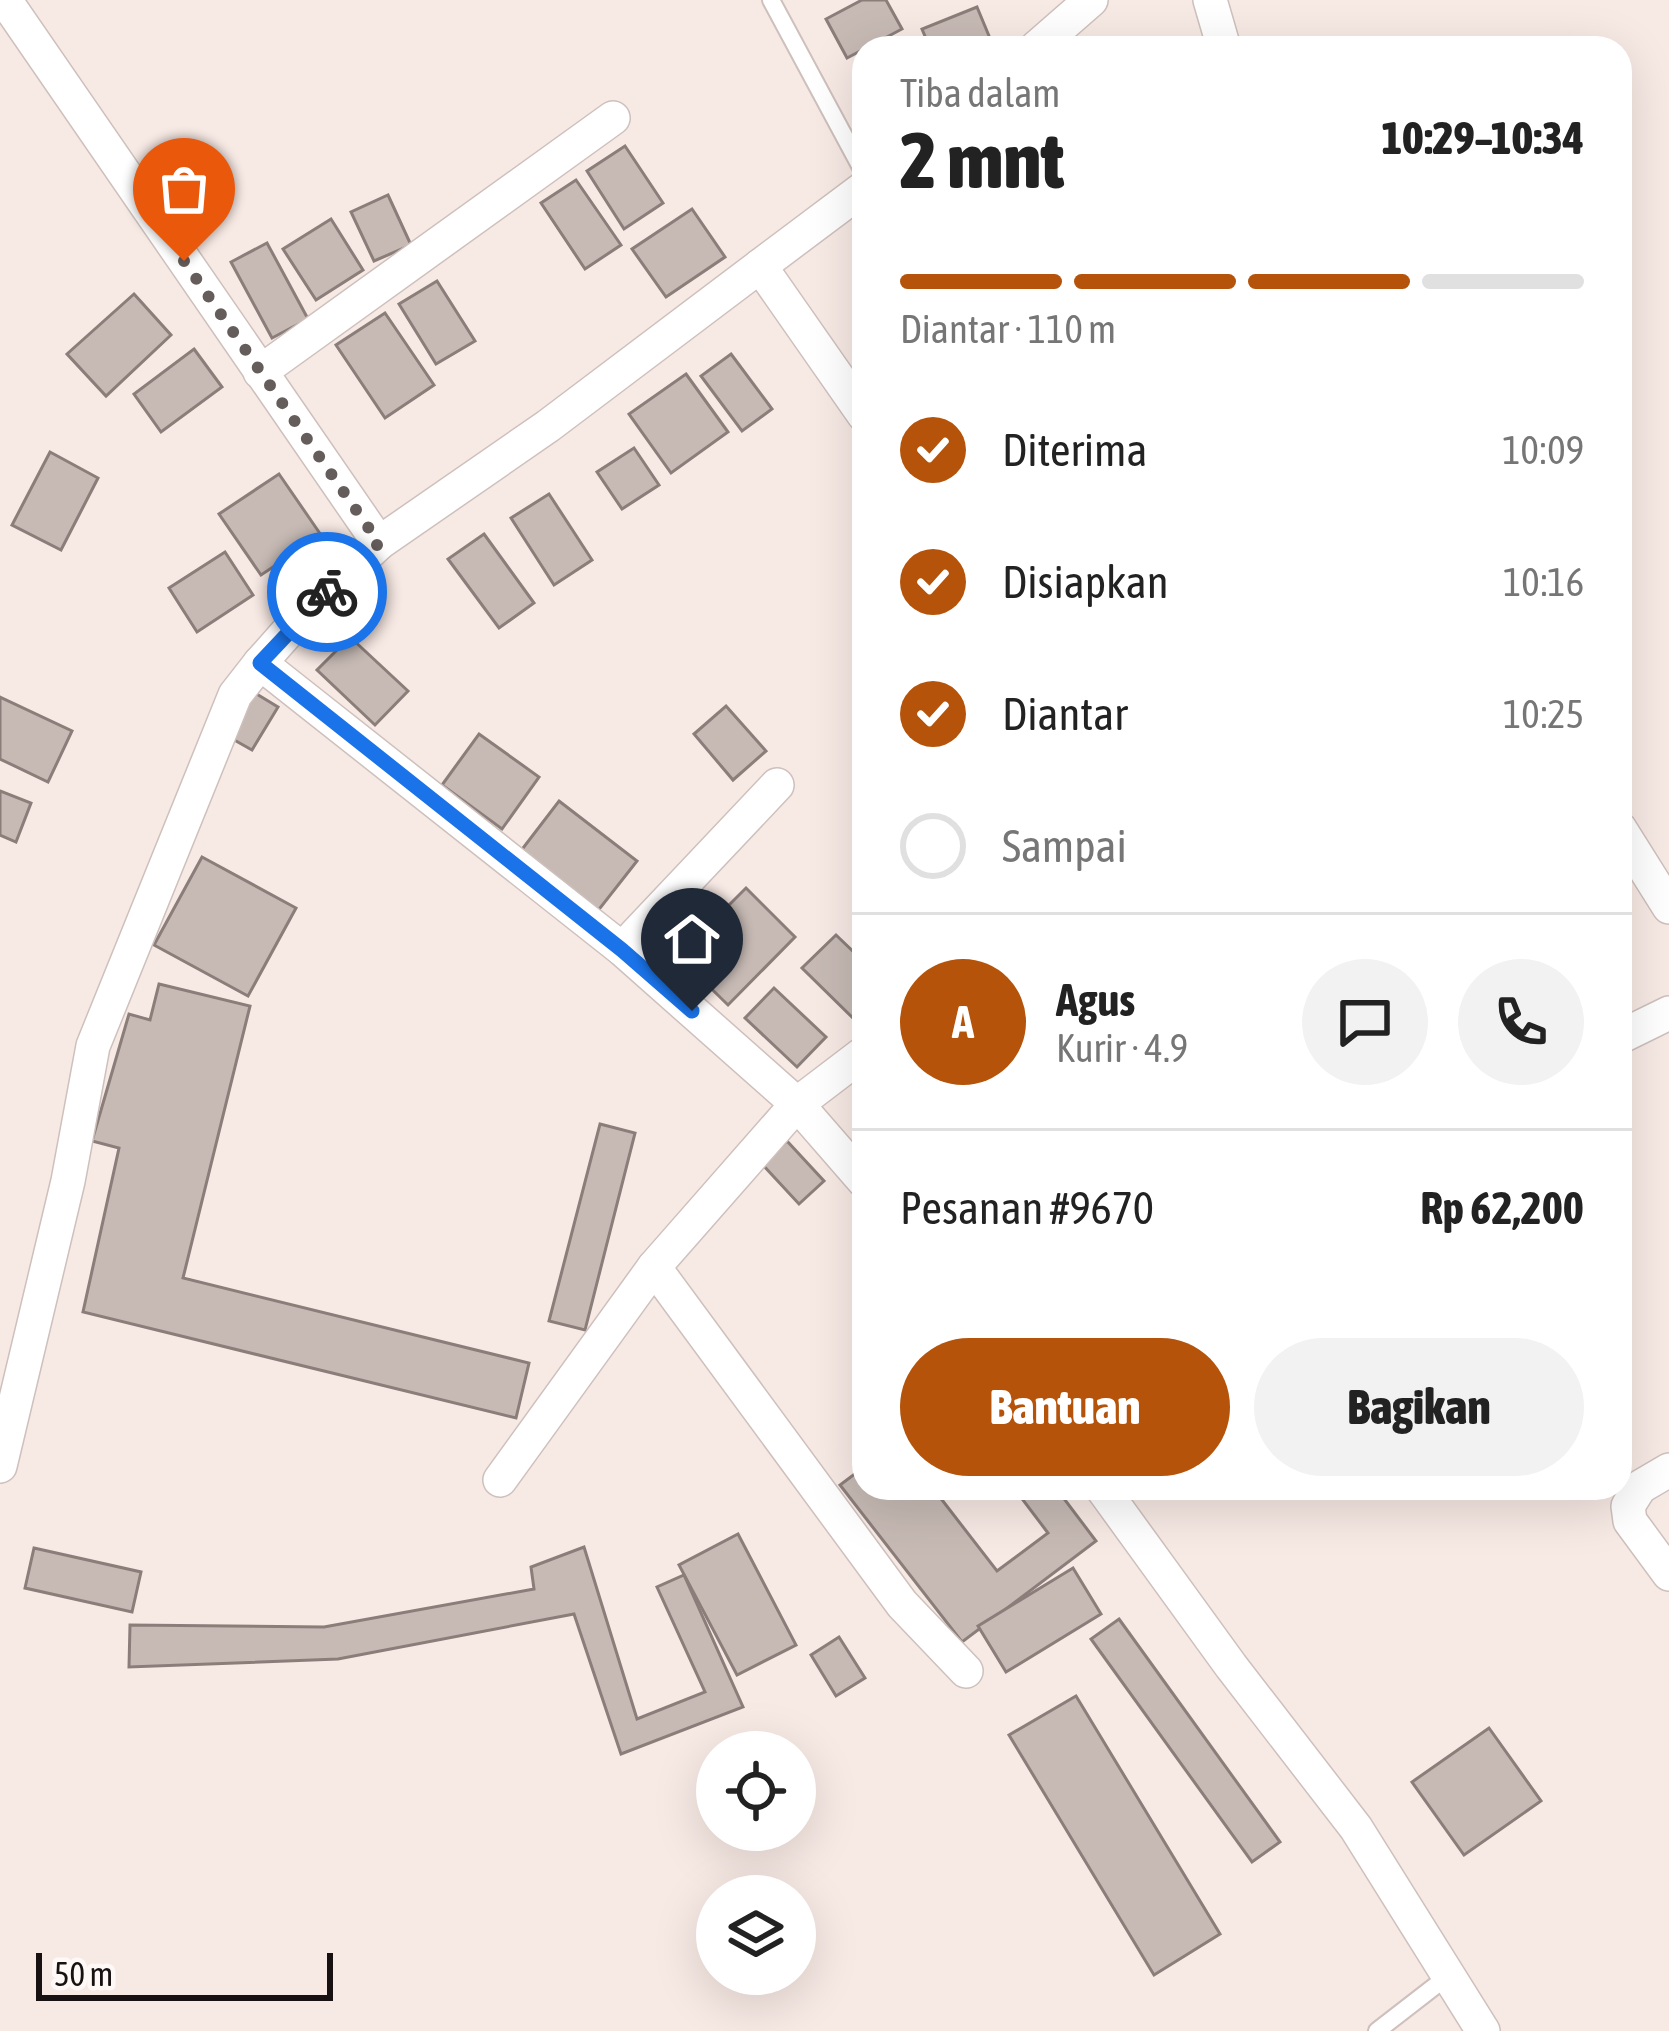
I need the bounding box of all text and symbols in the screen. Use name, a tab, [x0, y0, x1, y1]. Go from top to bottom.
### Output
text: Tiba dalam	[900, 71, 1060, 115]
text: 10:29–10:34	[1381, 112, 1584, 164]
text: 2 mnt	[900, 115, 1064, 205]
pin	[133, 138, 235, 261]
icon: bag	[151, 156, 217, 222]
text: Diantar · 110 m	[900, 307, 1116, 351]
icon: check	[900, 417, 966, 483]
text: Diterima	[1002, 424, 1147, 476]
text: 10:09	[1502, 428, 1584, 472]
courier	[267, 532, 387, 652]
icon: check	[900, 549, 966, 615]
text: Disiapkan	[1002, 556, 1169, 608]
icon: bike	[294, 559, 360, 625]
text: 10:16	[1503, 560, 1584, 604]
icon: check	[900, 681, 966, 747]
text: Diantar	[1002, 688, 1127, 740]
text: 10:25	[1503, 692, 1584, 736]
text: Sampai	[1002, 820, 1127, 872]
pin	[641, 888, 743, 1011]
icon: home	[659, 906, 725, 972]
button: chat	[1302, 959, 1428, 1085]
button: phone	[1458, 959, 1584, 1085]
text: Agus	[1056, 974, 1135, 1026]
text: A	[952, 996, 974, 1048]
text: Kurir · 4.9	[1056, 1026, 1188, 1070]
text: Pesanan #9670	[900, 1182, 1154, 1234]
text: Rp 62,200	[1420, 1182, 1584, 1234]
button: Bantuan	[900, 1338, 1230, 1476]
button: Bagikan	[1254, 1338, 1584, 1476]
map controls	[696, 1731, 816, 1995]
button: locate	[696, 1731, 816, 1851]
button: layers	[696, 1875, 816, 1995]
scale bar	[36, 1947, 333, 2000]
text: 50 m	[54, 1955, 113, 1993]

